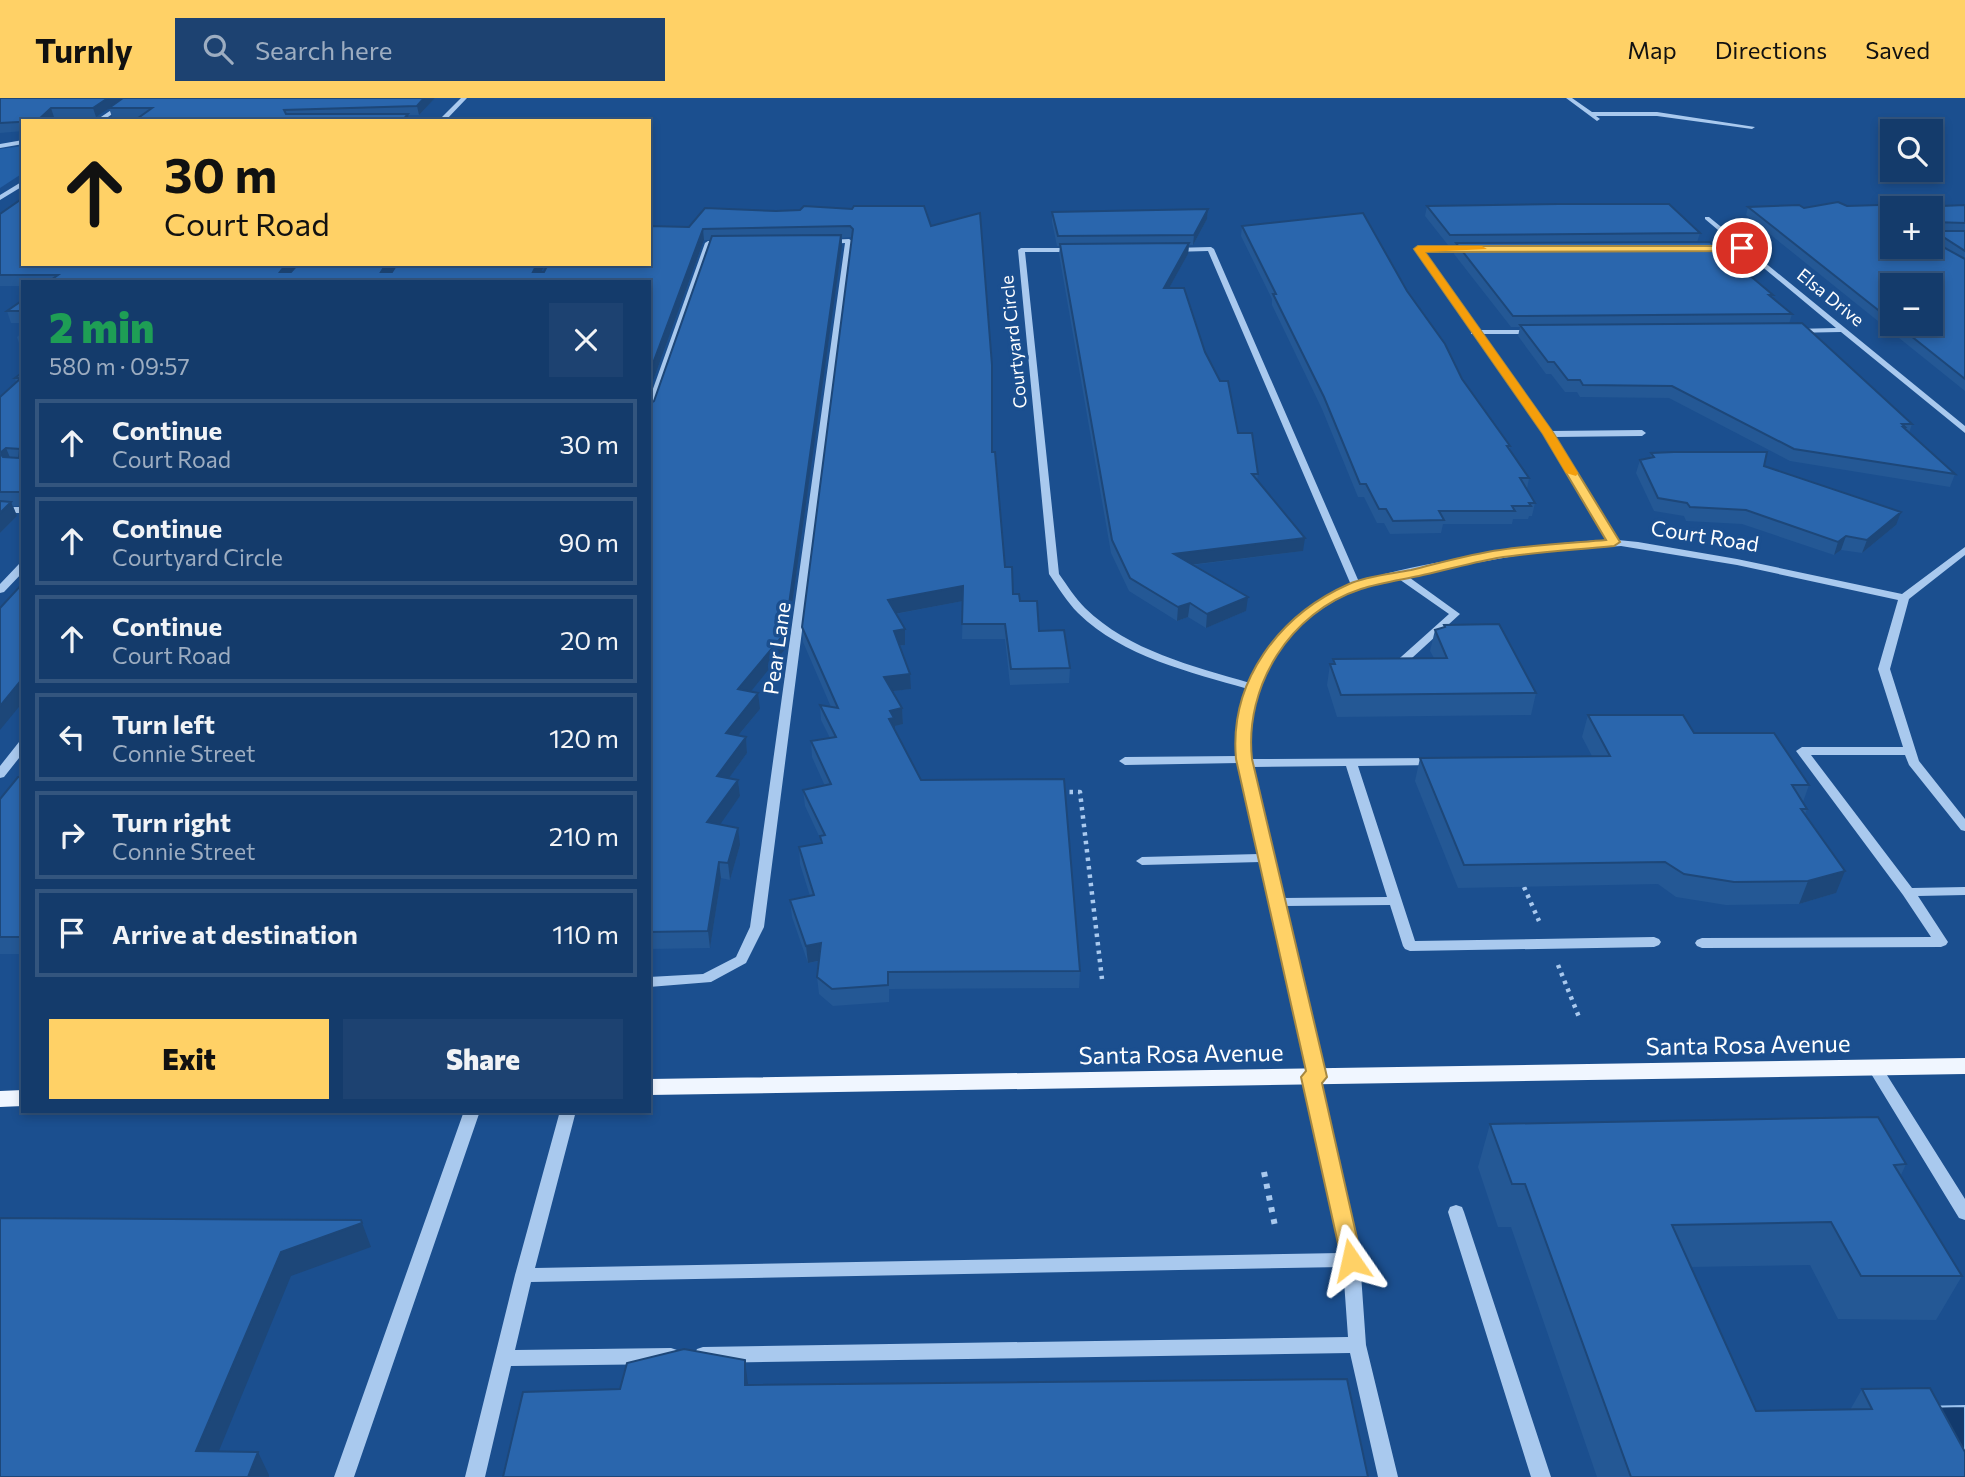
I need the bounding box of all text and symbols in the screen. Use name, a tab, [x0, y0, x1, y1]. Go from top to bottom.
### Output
search box	[175, 18, 665, 81]
text: Turnly	[35, 29, 133, 70]
icon: search	[199, 30, 237, 68]
text: Search here	[255, 34, 392, 65]
text: Map	[1627, 35, 1677, 64]
text: Directions	[1715, 35, 1827, 64]
text: Saved	[1865, 35, 1930, 64]
map controls	[1880, 119, 1943, 336]
button: search	[1880, 119, 1943, 182]
text: 30 m	[164, 143, 277, 203]
icon: ahead	[49, 147, 140, 238]
button: +	[1880, 196, 1943, 259]
text: Court Road	[164, 203, 330, 243]
pin	[1712, 218, 1772, 278]
icon: arrive	[1723, 229, 1761, 267]
street label: Elsa Drive	[1793, 263, 1869, 331]
button: −	[1880, 273, 1943, 336]
street label: Courtyard Circle	[995, 274, 1031, 410]
text: 2 min	[49, 300, 155, 352]
button: close	[549, 303, 623, 377]
text: 580 m · 09:57	[49, 352, 190, 380]
text: Continue	[112, 414, 222, 445]
icon: ahead	[53, 424, 91, 462]
text: 30 m	[560, 428, 619, 459]
text: Court Road	[112, 445, 231, 473]
text: Continue	[112, 512, 222, 543]
street label: Court Road	[1649, 514, 1761, 556]
icon: ahead	[53, 522, 91, 560]
text: 90 m	[559, 526, 619, 557]
text: Courtyard Circle	[112, 543, 283, 571]
street label: Pear Lane	[757, 600, 795, 696]
text: Continue	[112, 610, 222, 641]
icon: ahead	[53, 620, 91, 658]
text: 20 m	[560, 624, 619, 655]
text: Court Road	[112, 641, 231, 669]
text: Turn left	[112, 708, 215, 739]
icon: left	[53, 718, 91, 756]
text: 120 m	[549, 722, 619, 753]
text: Connie Street	[112, 739, 255, 767]
text: Turn right	[112, 806, 231, 837]
icon: right	[53, 816, 91, 854]
text: 210 m	[549, 820, 619, 851]
text: Connie Street	[112, 837, 255, 865]
icon: arrive	[53, 914, 91, 952]
text: Arrive at destination	[112, 918, 358, 949]
text: 110 m	[552, 918, 619, 949]
button: Exit	[49, 1019, 329, 1099]
button: Share	[343, 1019, 623, 1099]
street label: Santa Rosa Avenue	[1645, 1028, 1851, 1060]
street label: Santa Rosa Avenue	[1078, 1037, 1284, 1069]
position arrow	[1314, 1223, 1388, 1297]

